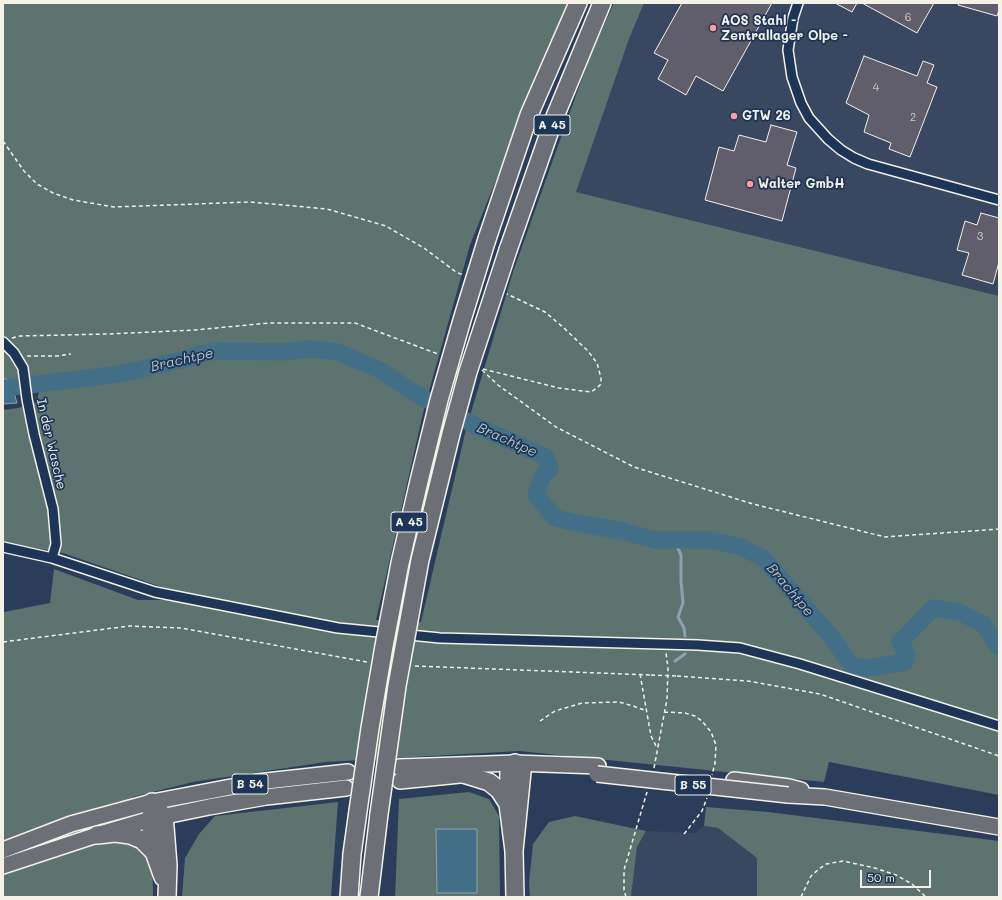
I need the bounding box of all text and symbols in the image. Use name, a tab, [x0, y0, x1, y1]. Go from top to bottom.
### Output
house number: 6	[905, 11, 911, 25]
place label: AOS Stahl - Zentrallager Olpe -	[721, 13, 848, 44]
marker: AOS Stahl - Zentrallager Olpe -	[708, 23, 718, 33]
house number: 4	[873, 81, 879, 95]
place label: GTW 26	[742, 108, 791, 124]
marker: GTW 26	[729, 111, 739, 121]
house number: 2	[910, 111, 916, 125]
road number: A 45	[534, 115, 570, 135]
place label: Walter GmbH	[758, 176, 845, 192]
marker: Walter GmbH	[745, 179, 755, 189]
house number: 3	[977, 230, 983, 244]
water label: Brachtpe	[149, 345, 215, 375]
street label: In der Wasche	[33, 397, 69, 491]
water label: Brachtpe	[474, 419, 540, 461]
road number: A 45	[391, 512, 427, 532]
water label: Brachtpe	[763, 560, 817, 620]
road number: B 54	[232, 774, 268, 794]
road number: B 55	[675, 775, 711, 795]
scale bar	[862, 862, 933, 888]
text: 50 m	[867, 869, 895, 885]

